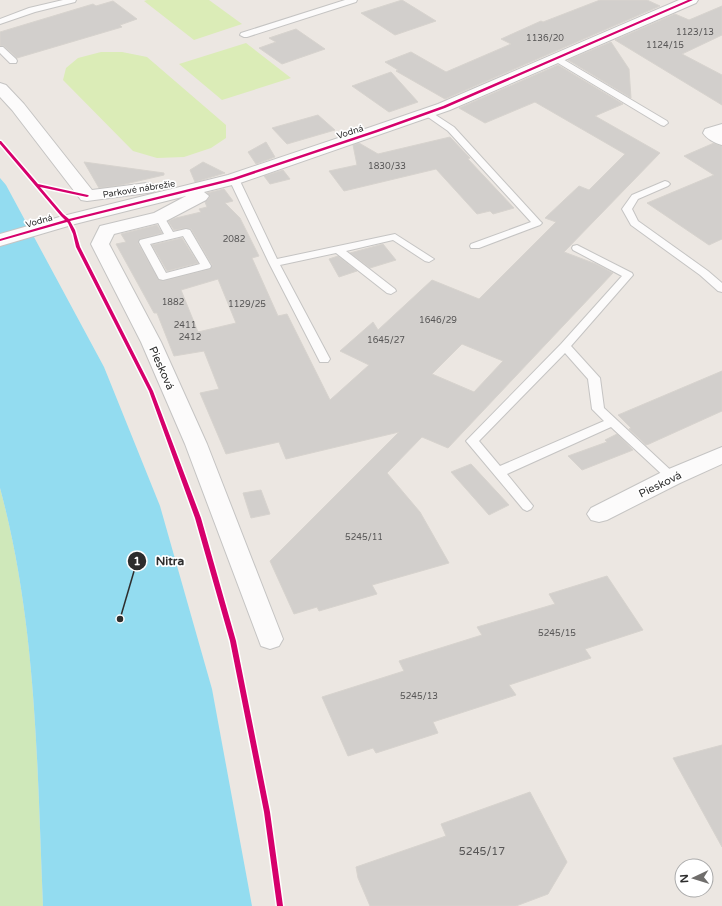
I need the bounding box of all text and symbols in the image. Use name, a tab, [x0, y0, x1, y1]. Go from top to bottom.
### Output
house number: 1123/13	[676, 27, 714, 38]
house number: 1136/20	[526, 33, 564, 44]
house number: 1124/15	[646, 40, 684, 51]
street label: Vodná	[335, 123, 365, 142]
house number: 1830/33	[368, 161, 406, 172]
street label: Parkové nábrežie	[102, 178, 176, 201]
street label: Vodná	[24, 212, 54, 231]
house number: 2082	[223, 234, 245, 245]
house number: 1882	[162, 297, 184, 308]
house number: 1129/25	[228, 299, 266, 310]
house number: 1646/29	[419, 315, 457, 326]
house number: 2411	[174, 320, 196, 331]
house number: 2412	[179, 332, 201, 343]
house number: 1645/27	[367, 335, 405, 346]
street label: Piesková	[146, 345, 177, 392]
street label: Piesková	[637, 469, 684, 500]
house number: 5245/11	[345, 532, 383, 543]
callout: Nitra	[127, 549, 192, 573]
text: 1	[133, 554, 141, 568]
text: Nitra	[156, 554, 184, 568]
house number: 5245/15	[538, 628, 576, 639]
house number: 5245/13	[400, 691, 438, 702]
house number: 5245/17	[459, 845, 505, 858]
north arrow	[674, 858, 714, 898]
text: N	[678, 874, 691, 884]

